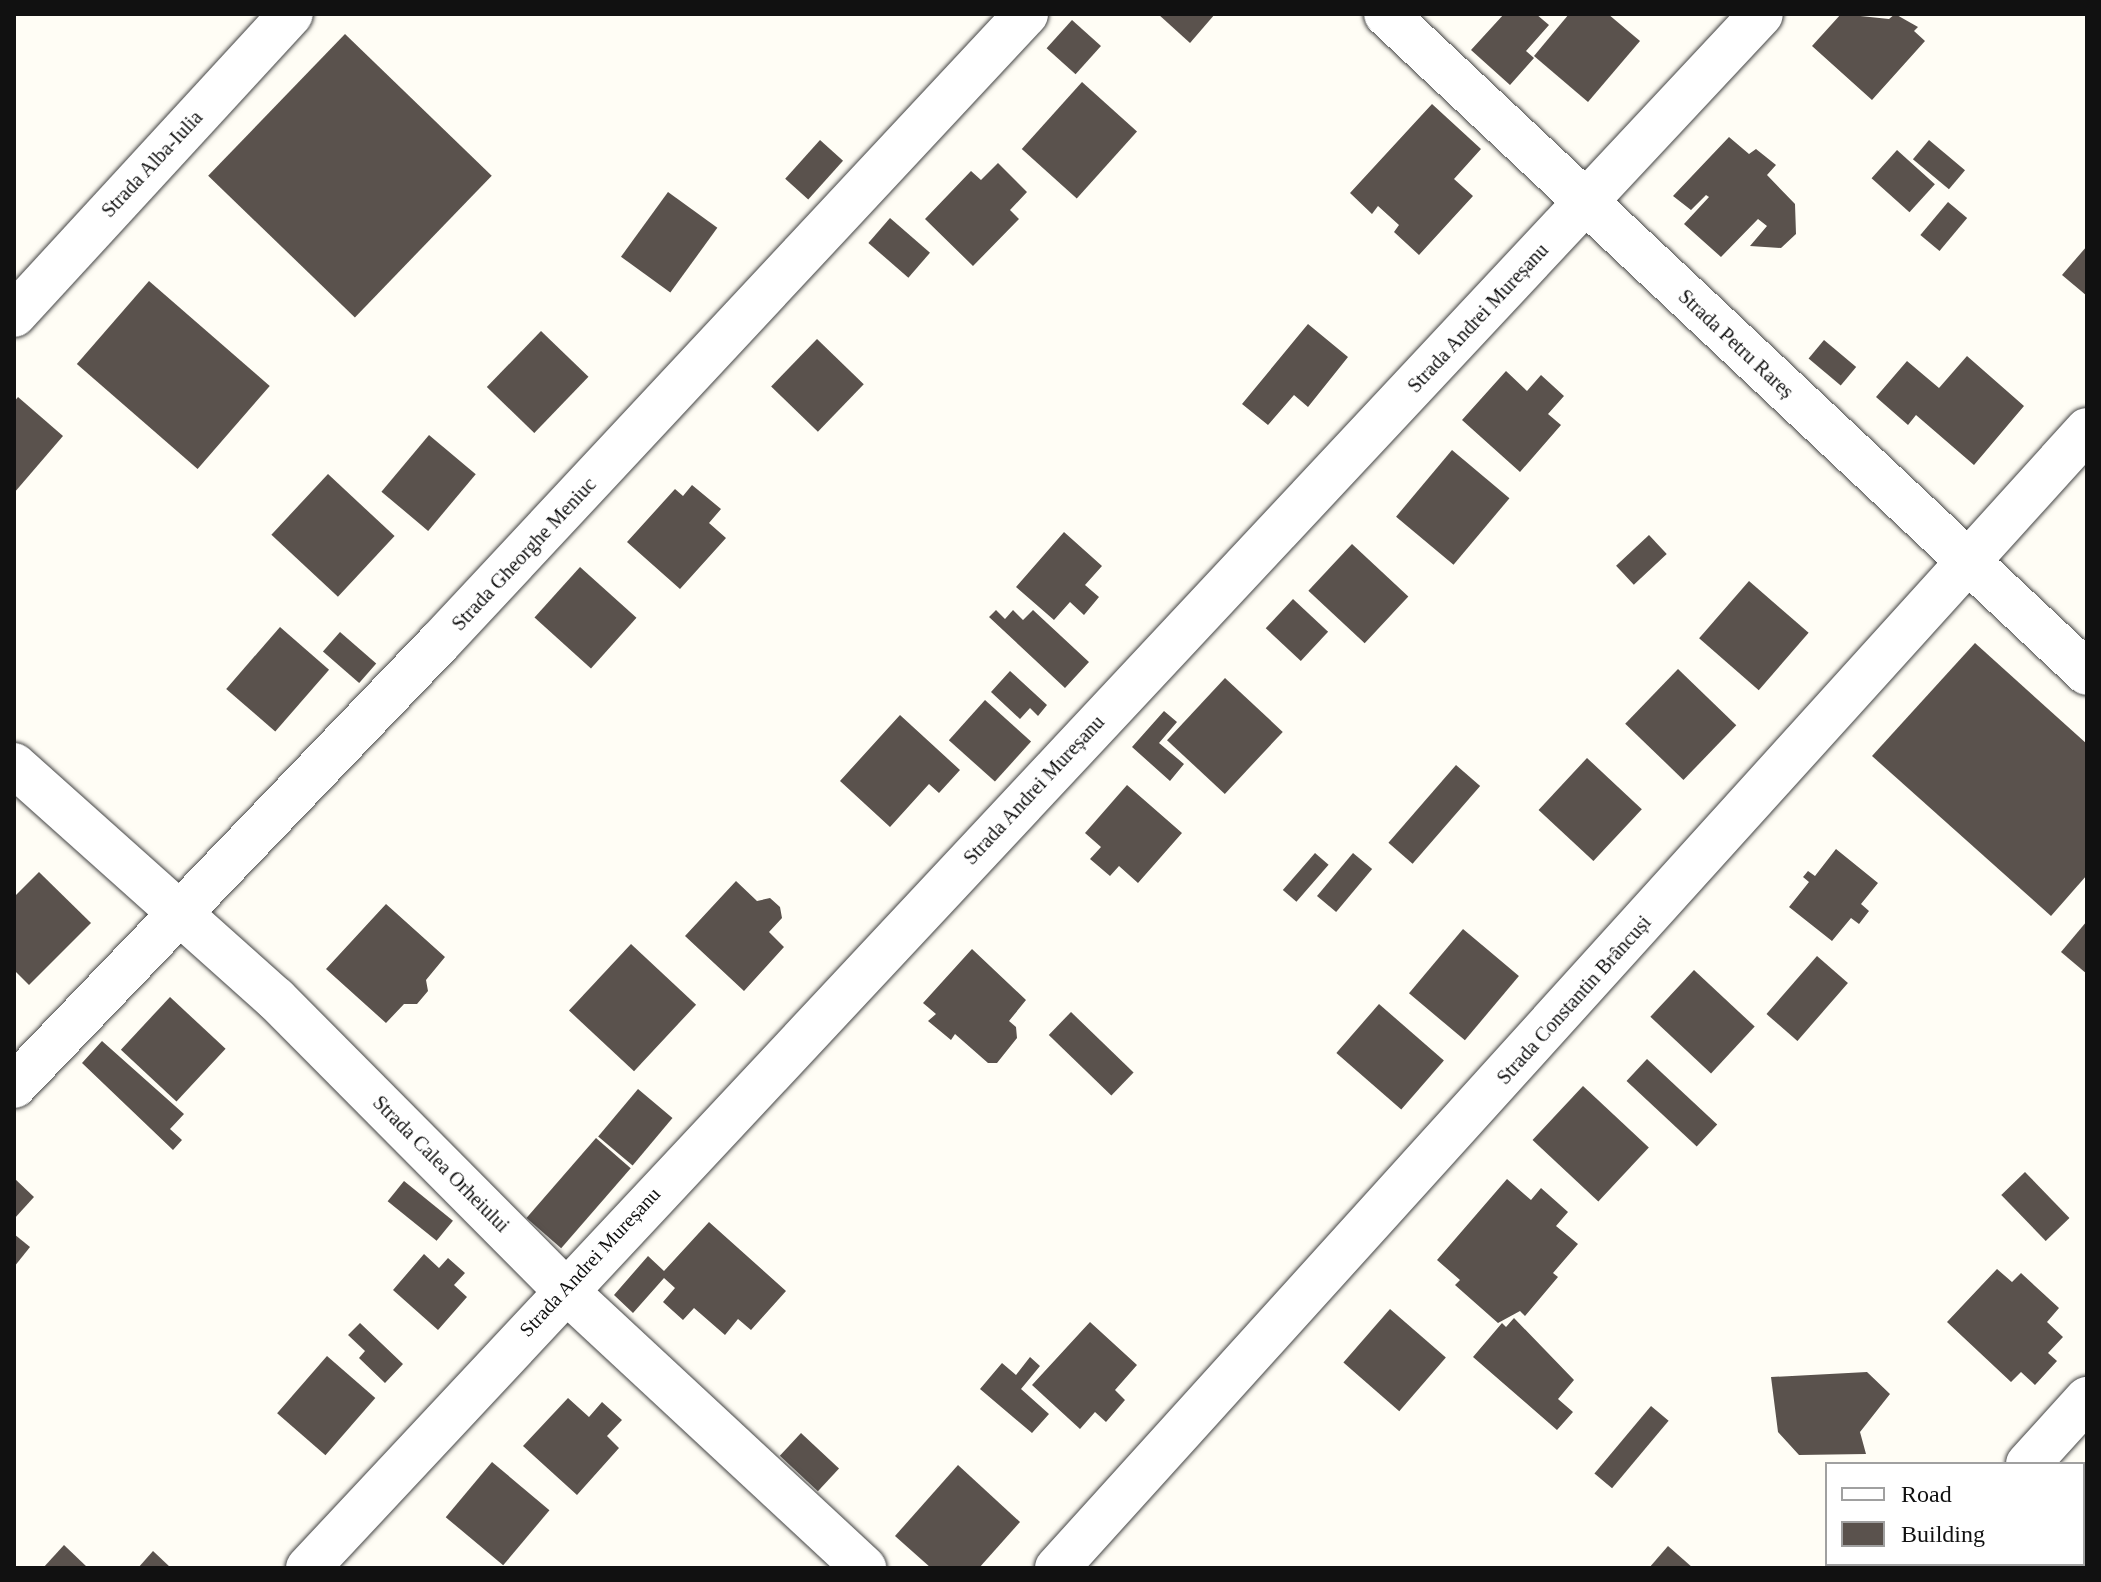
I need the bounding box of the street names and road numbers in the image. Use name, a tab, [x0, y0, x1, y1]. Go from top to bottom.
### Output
street label: Strada Alba-Iulia	[96, 105, 208, 223]
street label: Strada Andrei Mureșanu	[1402, 238, 1554, 398]
street label: Strada Petru Rareș	[1673, 284, 1799, 404]
street label: Strada Gheorghe Meniuc	[447, 472, 601, 636]
street label: Strada Andrei Mureșanu	[958, 710, 1110, 870]
street label: Strada Constantin Brâncuși	[1492, 911, 1656, 1089]
street label: Strada Calea Orheiului	[368, 1091, 514, 1237]
street label: Strada Andrei Mureșanu	[514, 1182, 666, 1342]

